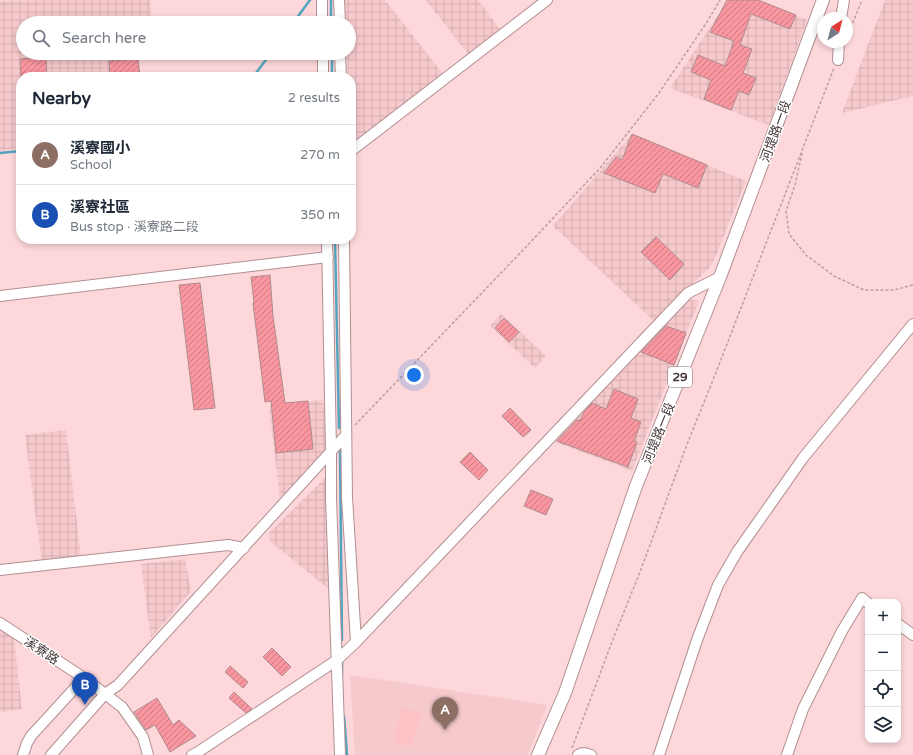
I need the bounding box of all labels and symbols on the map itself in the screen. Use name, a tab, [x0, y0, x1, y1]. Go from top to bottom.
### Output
north arrow	[817, 12, 853, 48]
street label: 河堤路一段	[757, 98, 795, 165]
your location	[404, 365, 424, 385]
road number: 29	[668, 367, 692, 387]
street label: 河堤路一段	[639, 400, 679, 467]
street label: 溪寮路	[21, 633, 62, 668]
pin: B	[72, 672, 98, 705]
pin: A	[432, 697, 458, 730]

